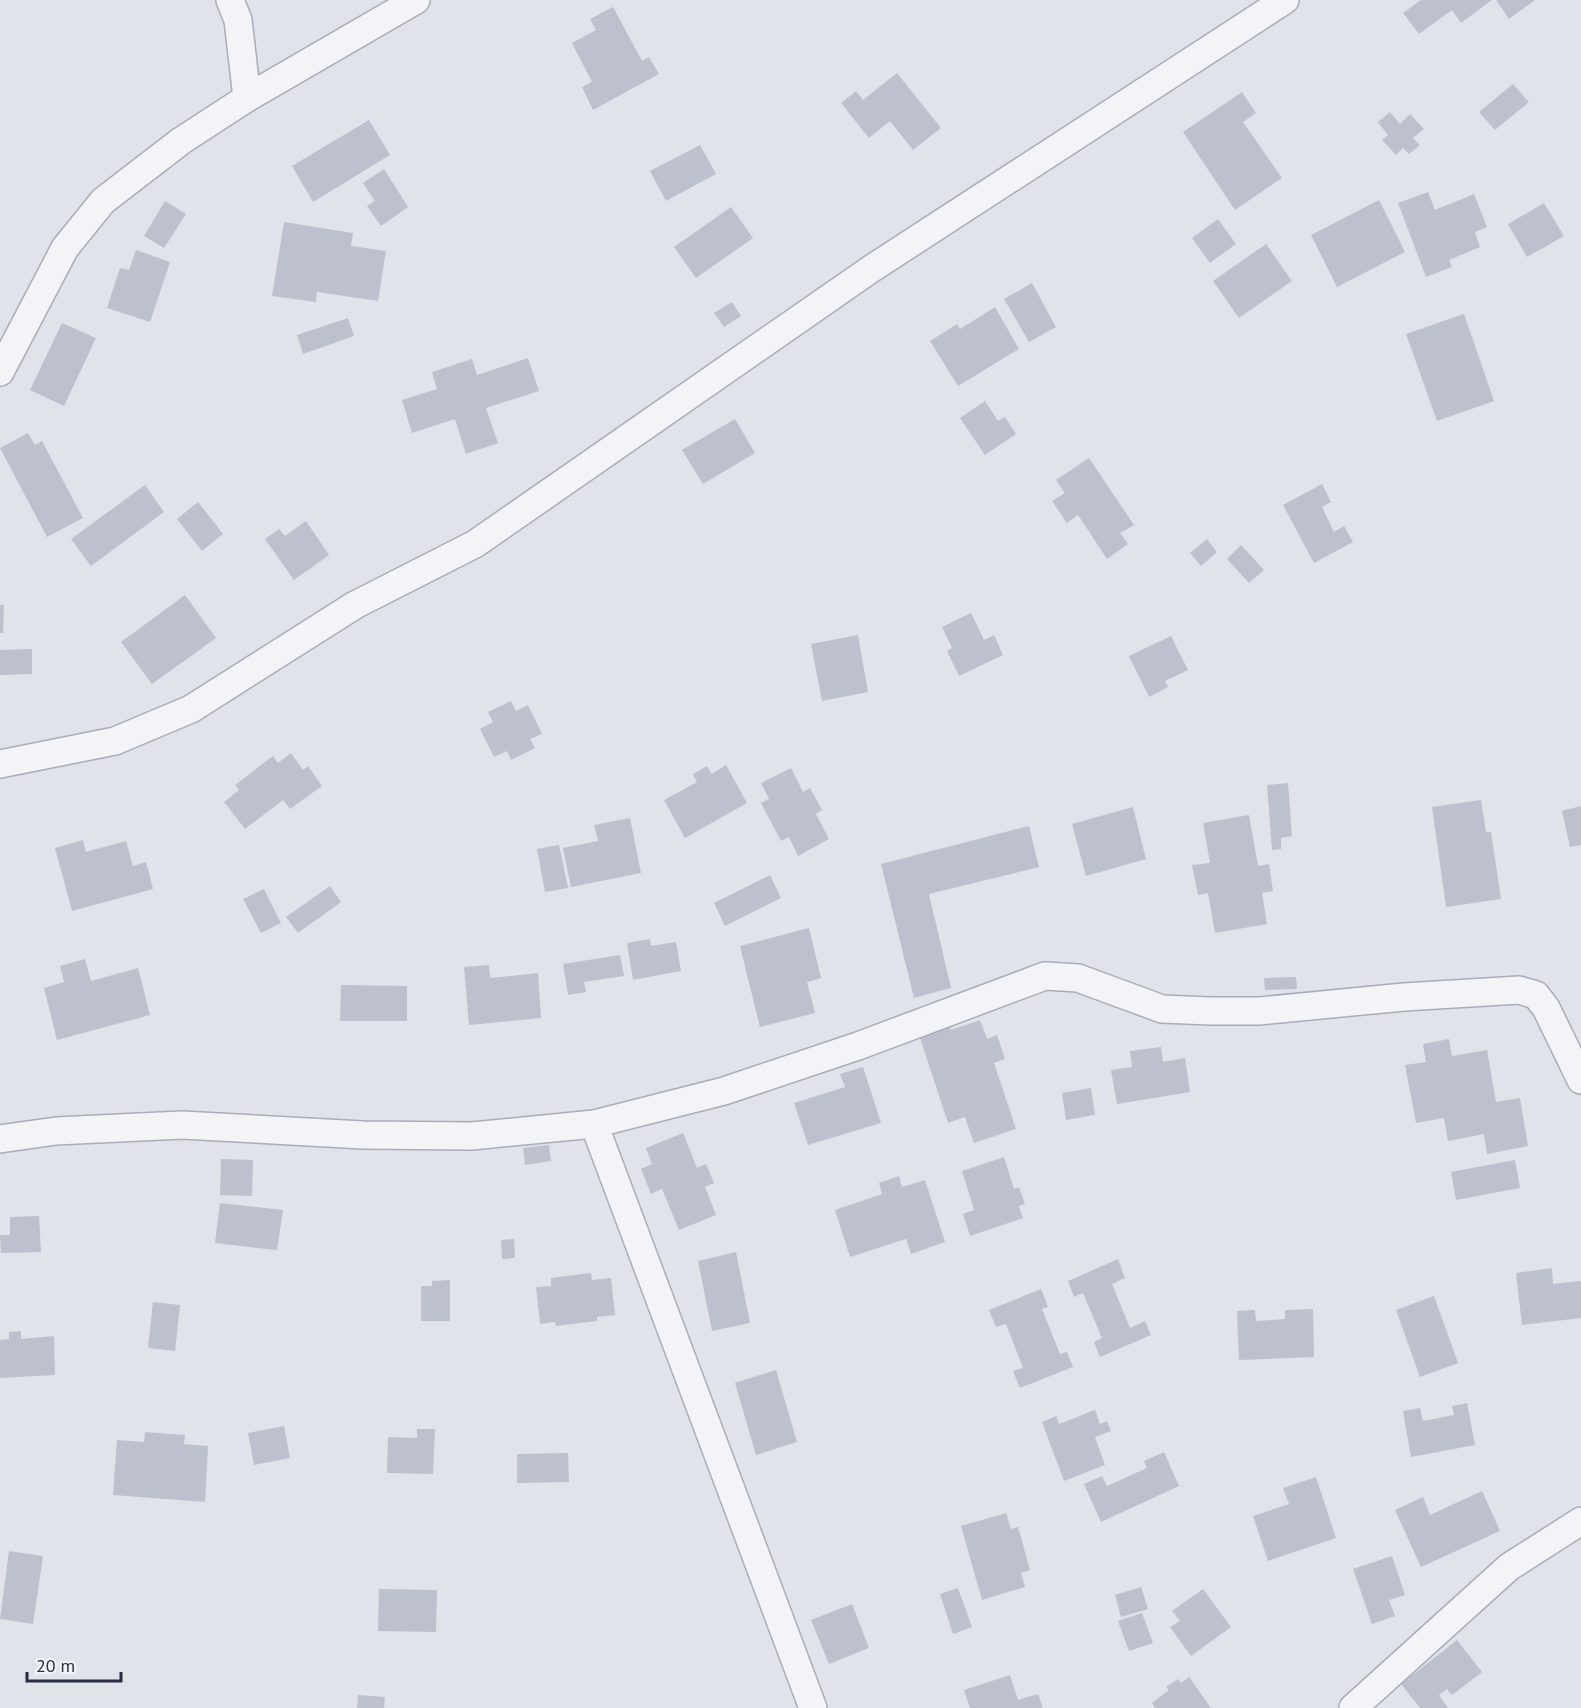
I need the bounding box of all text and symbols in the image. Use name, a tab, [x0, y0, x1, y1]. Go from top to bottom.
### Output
scale bar	[27, 1645, 122, 1683]
text: 20 m	[36, 1654, 75, 1677]

